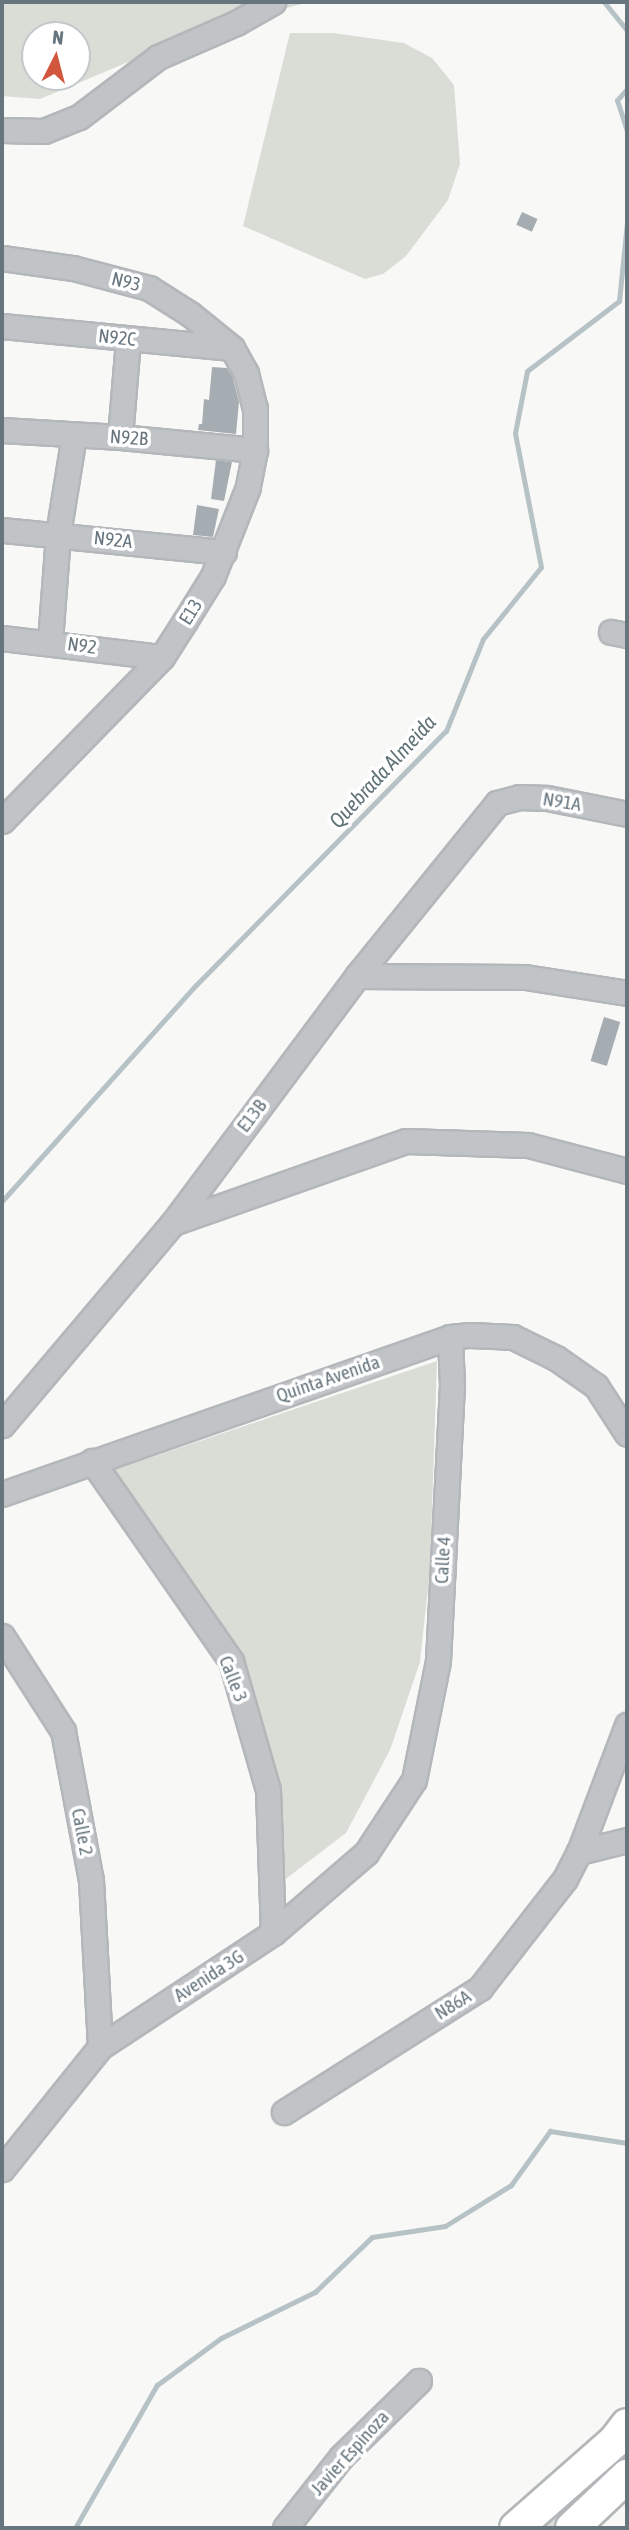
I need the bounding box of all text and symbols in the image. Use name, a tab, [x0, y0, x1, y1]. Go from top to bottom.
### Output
north arrow	[21, 21, 91, 91]
text: N	[51, 26, 65, 49]
street label: N93	[109, 267, 143, 297]
street label: N92C	[97, 325, 137, 351]
street label: N92B	[109, 425, 149, 451]
street label: N92A	[93, 527, 133, 553]
street label: E13	[174, 595, 208, 629]
street label: N92	[66, 633, 98, 659]
water label: Quebrada Almeida	[323, 709, 441, 833]
street label: N91A	[541, 788, 583, 816]
street label: E13B	[232, 1095, 272, 1137]
street label: Quinta Avenida	[273, 1351, 383, 1407]
street label: Calle 4	[430, 1536, 456, 1584]
street label: Calle 3	[214, 1653, 252, 1705]
street label: Calle 2	[66, 1807, 98, 1857]
street label: Avenida 3G	[170, 1945, 248, 2007]
street label: N86A	[431, 1985, 475, 2025]
street label: Javier Espinoza	[306, 2406, 394, 2500]

